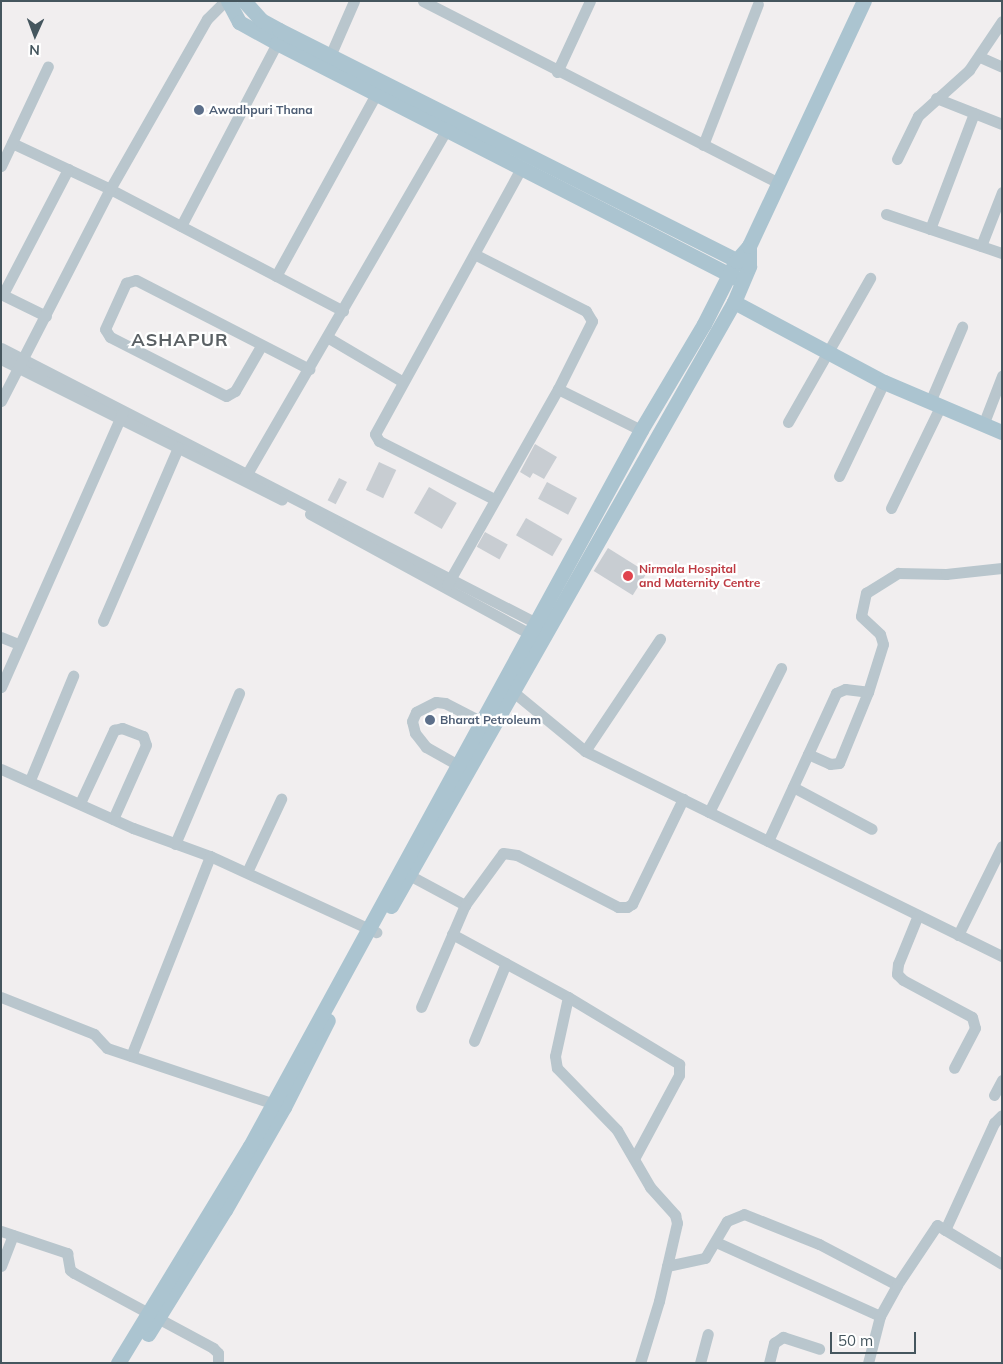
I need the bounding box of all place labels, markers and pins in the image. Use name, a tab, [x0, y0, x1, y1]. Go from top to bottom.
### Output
place label: Awadhpuri Thana	[209, 103, 313, 117]
marker: Awadhpuri Thana	[193, 104, 205, 116]
place label: Nirmala Hospital and Maternity Centre	[639, 562, 760, 590]
marker: Nirmala Hospital and Maternity Centre	[621, 569, 635, 583]
place label: Bharat Petroleum	[440, 713, 541, 727]
marker: Bharat Petroleum	[424, 714, 436, 726]

